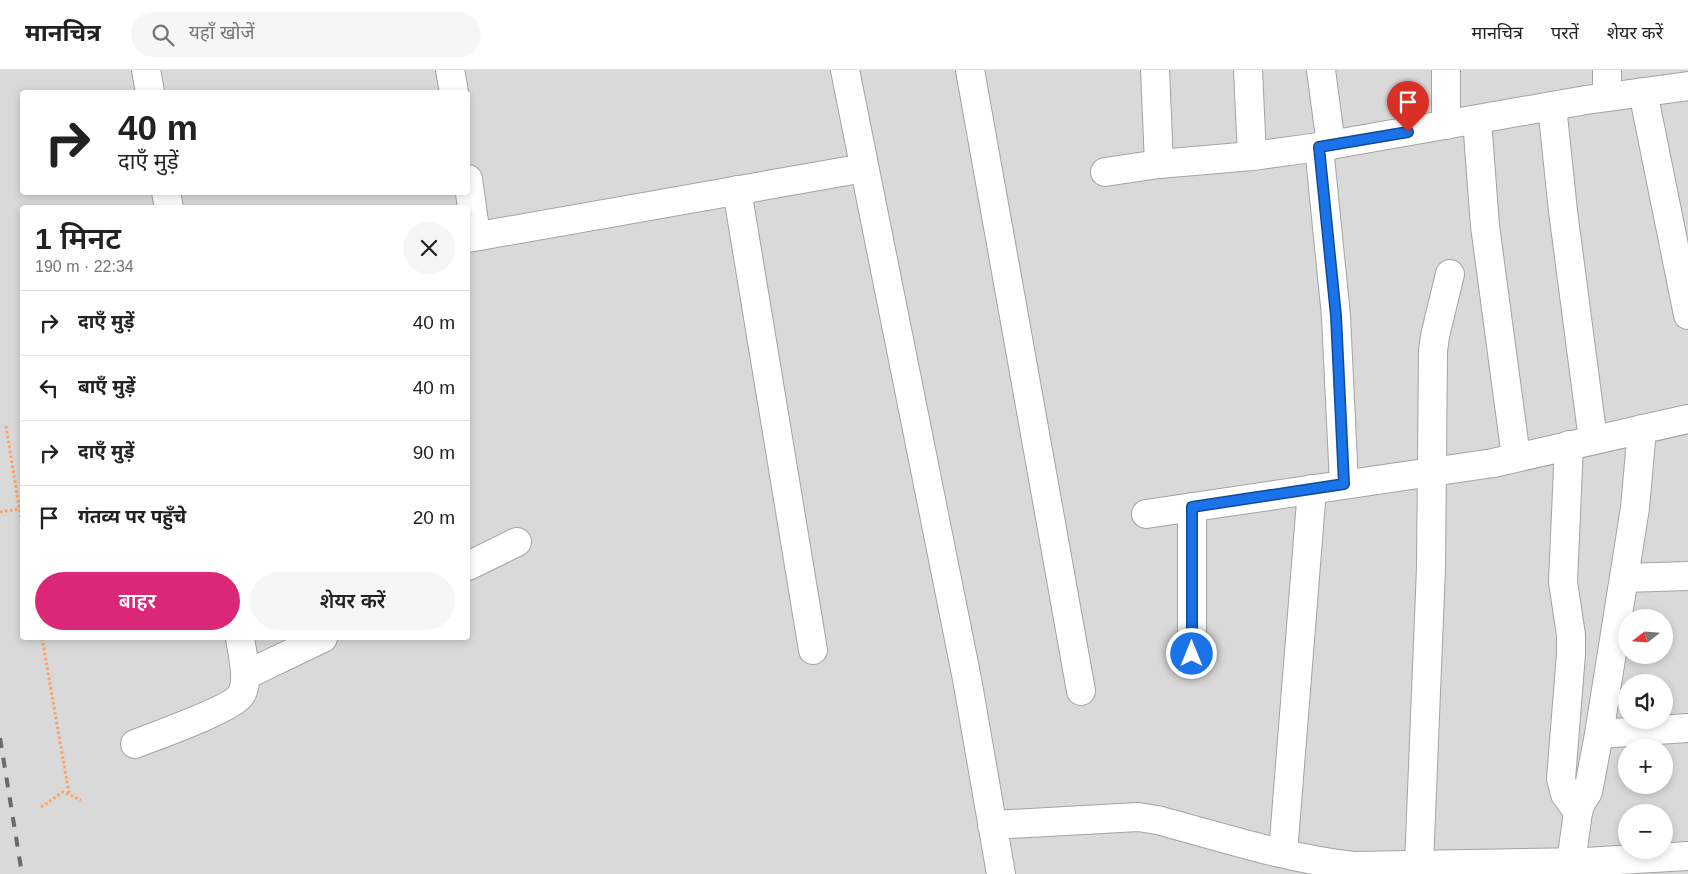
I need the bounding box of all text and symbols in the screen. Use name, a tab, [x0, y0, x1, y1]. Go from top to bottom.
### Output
search box	[131, 12, 481, 57]
text: मानचित्र	[25, 19, 101, 46]
icon: search	[149, 21, 177, 49]
text: यहाँ खोजें	[189, 22, 255, 43]
text: मानचित्र	[1471, 23, 1523, 43]
text: परतें	[1551, 23, 1579, 43]
text: शेयर करें	[1607, 23, 1663, 43]
pin	[1387, 81, 1429, 132]
icon: arrive	[1394, 88, 1422, 116]
text: 40 m	[118, 108, 198, 147]
icon: right	[35, 110, 100, 175]
text: दाएँ मुड़ें	[118, 149, 179, 174]
text: 1 मिनट	[35, 222, 121, 255]
button: close	[403, 222, 455, 274]
text: 190 m · 22:34	[35, 258, 134, 275]
icon: right	[35, 309, 63, 337]
text: दाएँ मुड़ें	[78, 311, 134, 332]
text: 40 m	[413, 312, 455, 333]
icon: left	[35, 374, 63, 402]
text: बाएँ मुड़ें	[78, 376, 135, 397]
text: 40 m	[413, 377, 455, 398]
icon: right	[35, 439, 63, 467]
text: दाएँ मुड़ें	[78, 441, 134, 462]
text: 90 m	[413, 442, 455, 463]
icon: arrive	[35, 504, 63, 532]
text: गंतव्य पर पहुँचे	[78, 506, 186, 527]
text: 20 m	[413, 507, 455, 528]
button: बाहर	[35, 572, 240, 630]
button: शेयर करें	[250, 572, 455, 630]
north arrow	[1618, 609, 1672, 664]
map controls	[1618, 609, 1673, 859]
position arrow	[1165, 627, 1217, 679]
button: sound	[1618, 674, 1673, 729]
button: +	[1618, 739, 1673, 794]
button: −	[1618, 804, 1673, 859]

